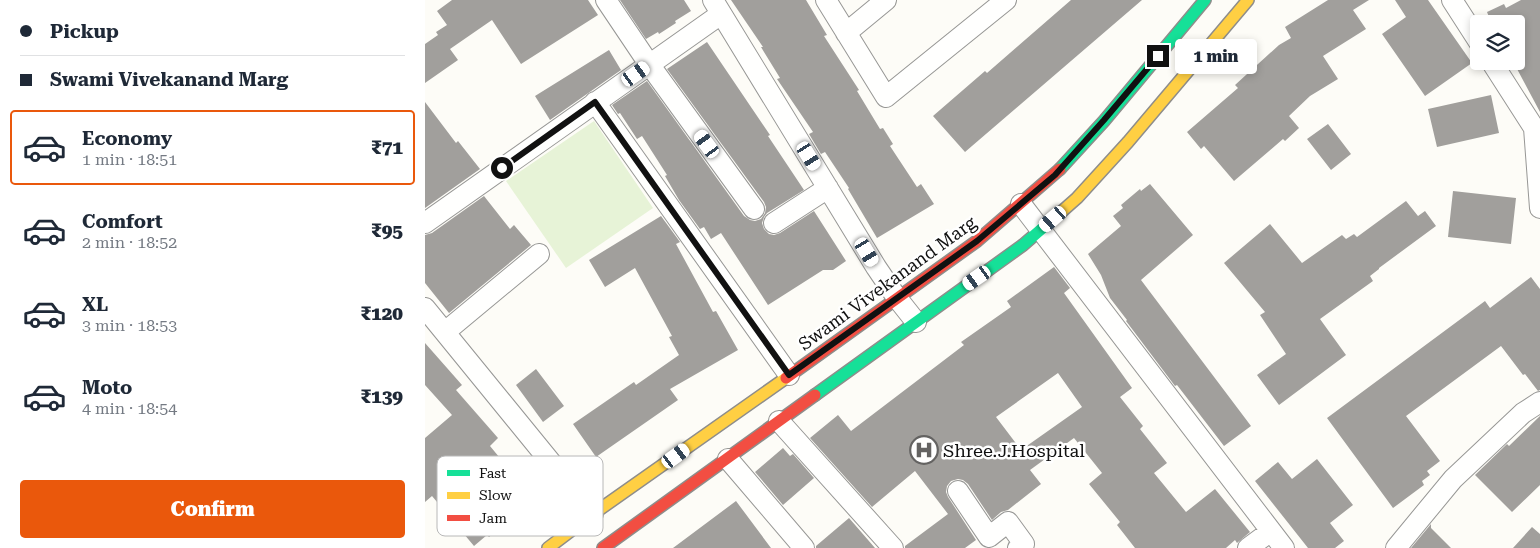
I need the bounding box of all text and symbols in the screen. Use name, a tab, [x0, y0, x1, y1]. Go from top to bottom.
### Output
map controls	[1470, 15, 1525, 70]
button: layers	[1470, 15, 1525, 70]
text: Pickup	[50, 20, 119, 43]
callout: 1 min	[1175, 38, 1258, 74]
route end	[1147, 45, 1169, 67]
text: 1 min	[1194, 47, 1238, 66]
car	[619, 59, 652, 89]
text: Swami Vivekanand Marg	[50, 68, 288, 91]
icon: car	[22, 125, 67, 170]
text: Economy	[82, 127, 172, 150]
car	[692, 127, 721, 161]
text: ₹71	[371, 136, 403, 159]
car	[794, 139, 823, 173]
text: 1 min · 18:51	[82, 150, 177, 169]
route start	[491, 157, 513, 179]
car	[1036, 203, 1069, 235]
icon: car	[22, 208, 67, 253]
text: Comfort	[82, 210, 163, 233]
street label: Swami Vivekanand Marg	[794, 211, 980, 354]
text: ₹95	[371, 219, 403, 242]
text: 2 min · 18:52	[82, 233, 177, 252]
car	[852, 235, 881, 269]
car	[960, 263, 993, 293]
icon: car	[22, 291, 67, 336]
text: XL	[82, 293, 108, 316]
text: ₹120	[360, 302, 403, 325]
text: 3 min · 18:53	[82, 316, 177, 335]
icon: car	[22, 374, 67, 419]
text: Moto	[82, 376, 132, 399]
text: ₹139	[360, 385, 403, 408]
text: 4 min · 18:54	[82, 399, 177, 418]
hospital icon: Shree.J.Hospital	[909, 435, 939, 465]
place label: Shree.J.Hospital	[943, 440, 1085, 461]
car	[659, 441, 692, 471]
legend	[437, 456, 603, 536]
text: Fast	[479, 465, 506, 481]
button: Confirm	[20, 480, 405, 538]
text: Slow	[479, 487, 512, 503]
text: Jam	[479, 510, 507, 526]

